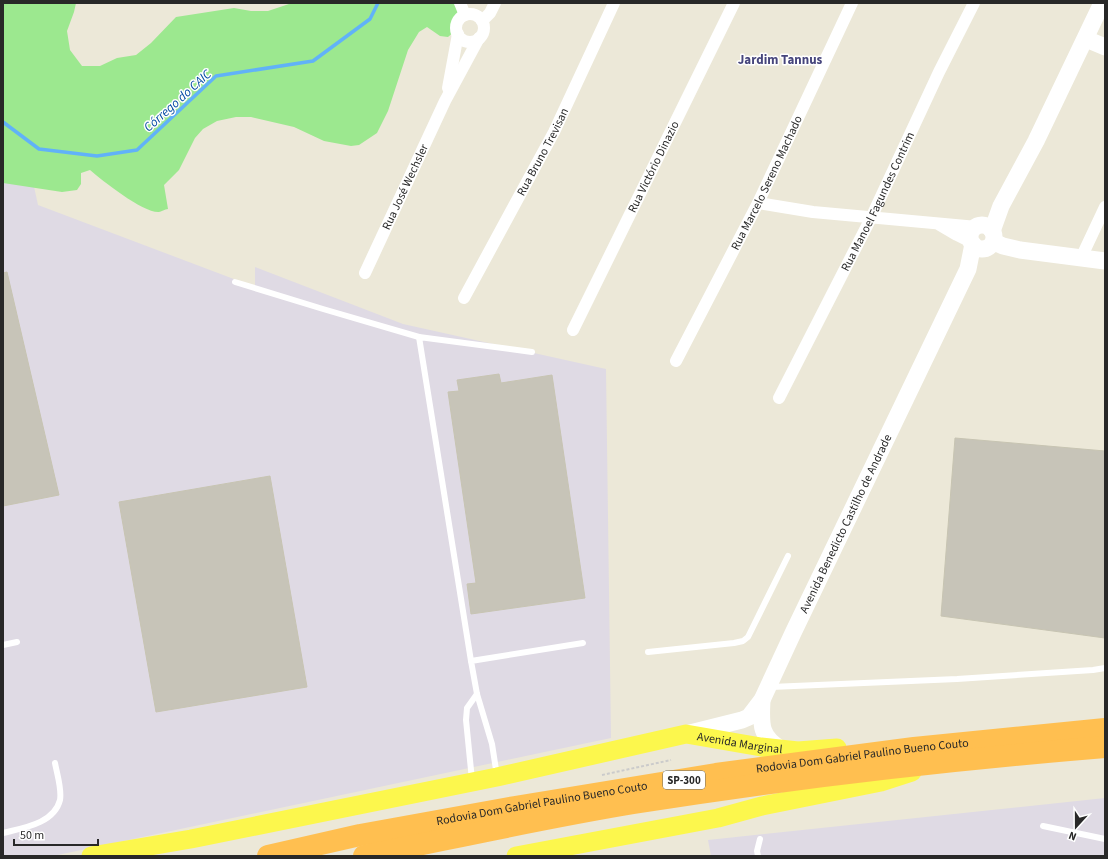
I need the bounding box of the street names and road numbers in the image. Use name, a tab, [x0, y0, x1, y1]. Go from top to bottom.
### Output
street label: Rua Bruno Trevisan	[513, 105, 573, 199]
street label: Rua Marcelo Sereno Machado	[727, 113, 807, 253]
street label: Rua Victório Dinazio	[624, 118, 684, 216]
street label: Rua Manoel Fagundes Contrim	[837, 129, 919, 274]
street label: Rua José Wechsler	[378, 141, 433, 233]
street label: Avenida Benedicto Castilho de Andrade	[796, 431, 896, 616]
street label: Avenida Marginal	[696, 728, 783, 758]
street label: Rodovia Dom Gabriel Paulino Bueno Couto	[755, 735, 969, 778]
road number: SP-300	[663, 771, 705, 789]
street label: Rodovia Dom Gabriel Paulino Bueno Couto	[435, 777, 649, 830]

